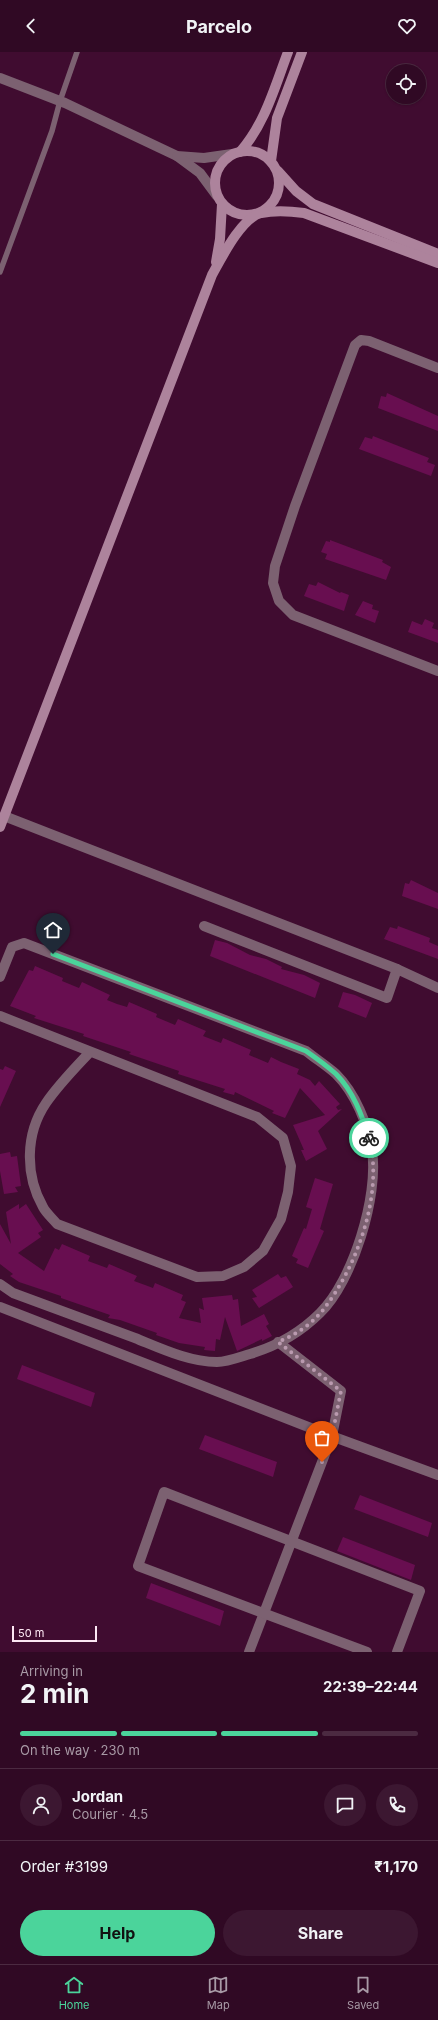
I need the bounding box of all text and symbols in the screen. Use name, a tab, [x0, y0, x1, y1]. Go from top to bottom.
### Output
icon: back	[20, 15, 42, 37]
icon: heart	[396, 15, 418, 37]
text: Parcelo	[186, 16, 252, 37]
map controls	[386, 64, 426, 104]
button: locate	[386, 64, 426, 104]
pin	[36, 913, 70, 954]
icon: home	[42, 919, 64, 941]
courier	[349, 1118, 389, 1158]
icon: bike	[358, 1127, 380, 1149]
pin	[305, 1421, 339, 1462]
icon: bag	[311, 1427, 333, 1449]
scale bar	[12, 1624, 97, 1643]
text: 50 m	[18, 1626, 44, 1640]
text: Arriving in	[20, 1663, 83, 1679]
text: 22:39–22:44	[323, 1677, 418, 1696]
text: 2 min	[20, 1678, 90, 1709]
text: On the way · 230 m	[20, 1742, 140, 1758]
button: person	[20, 1784, 62, 1826]
button: chat	[324, 1784, 366, 1826]
button: phone	[376, 1784, 418, 1826]
text: Jordan	[72, 1787, 123, 1806]
text: Courier · 4.5	[72, 1806, 148, 1822]
text: Order #3199	[20, 1857, 108, 1876]
text: ₹1,170	[374, 1857, 418, 1876]
button: Help	[20, 1910, 215, 1956]
button: Share	[223, 1910, 418, 1956]
tab: Home	[59, 1974, 90, 2012]
tab: Map	[207, 1974, 230, 2012]
tab: Saved	[347, 1974, 379, 2012]

